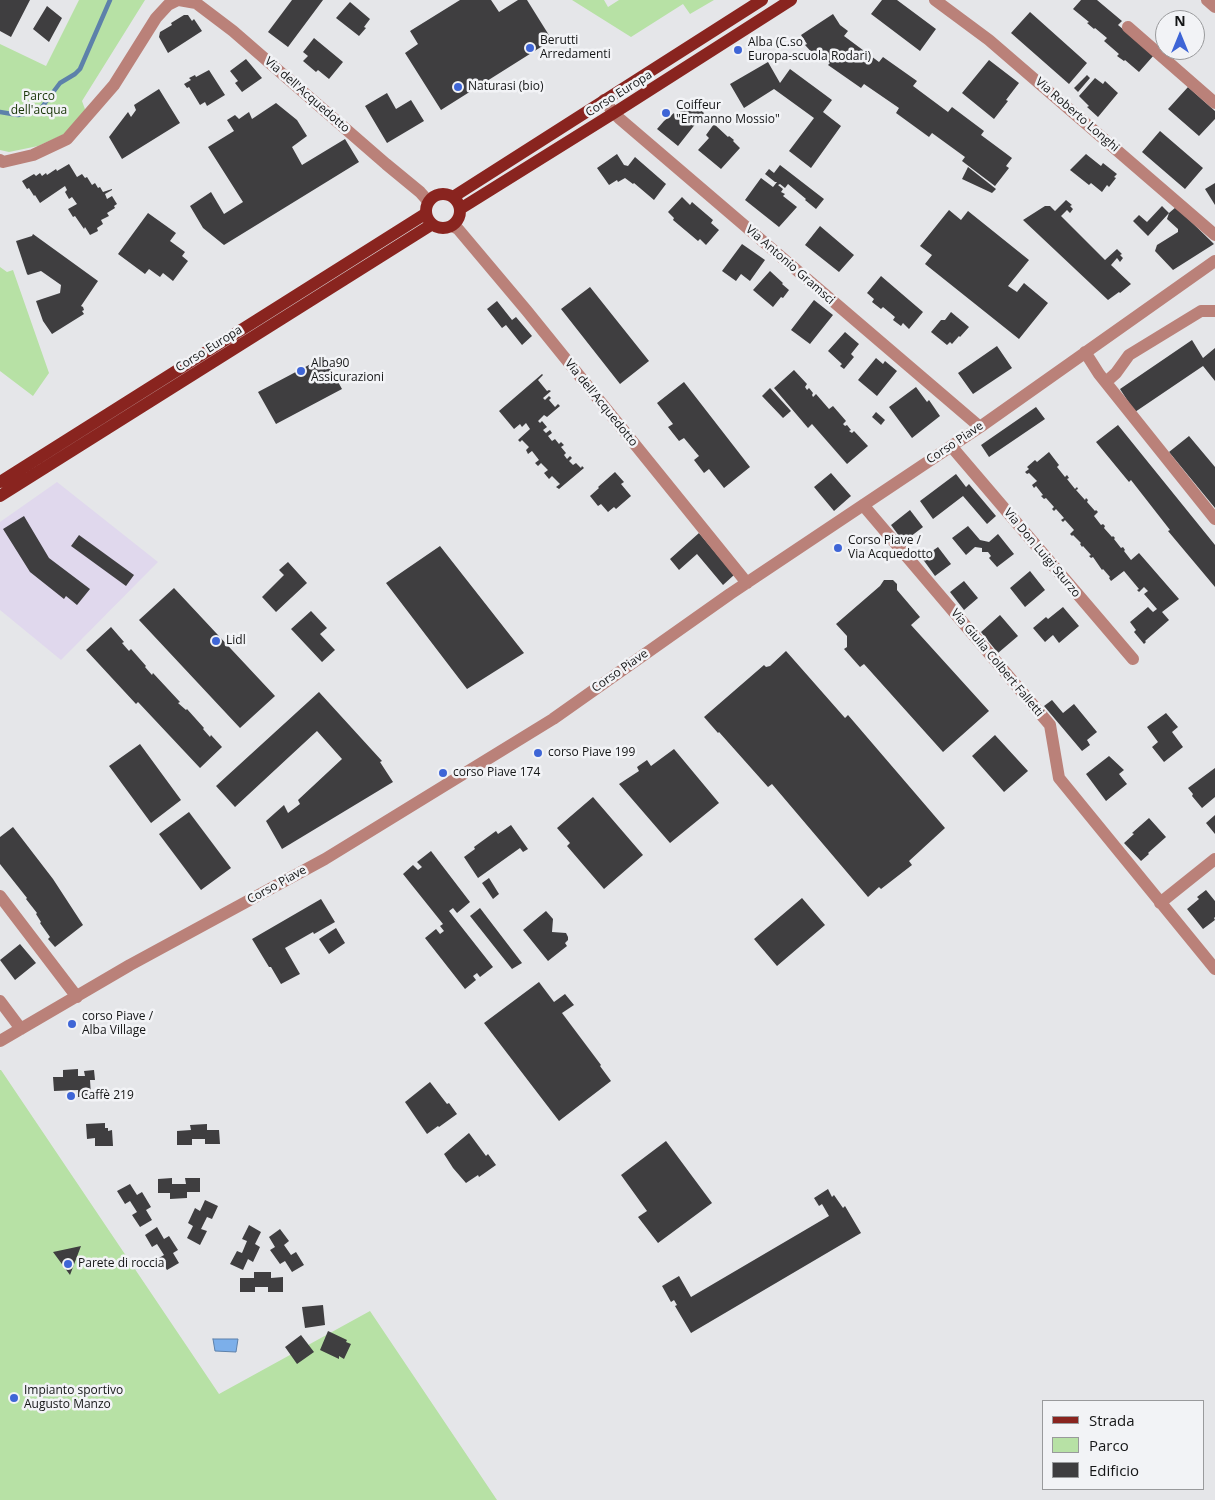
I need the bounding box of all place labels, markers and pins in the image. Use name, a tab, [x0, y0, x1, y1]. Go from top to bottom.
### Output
place label: Berutti Arredamenti	[540, 34, 611, 62]
place label: Alba (C.so Europa-scuola Rodari)	[748, 36, 871, 64]
marker: Berutti Arredamenti	[524, 42, 536, 54]
marker: Alba (C.so Europa-scuola Rodari)	[732, 44, 744, 56]
place label: Naturasi (bio)	[468, 80, 543, 94]
marker: Naturasi (bio)	[452, 81, 464, 93]
place label: Coiffeur "Ermanno Mossio"	[676, 99, 780, 127]
marker: Coiffeur "Ermanno Mossio"	[660, 107, 672, 119]
place label: Alba90 Assicurazioni	[311, 357, 384, 385]
marker: Alba90 Assicurazioni	[295, 365, 307, 377]
place label: Corso Piave / Via Acquedotto	[848, 534, 933, 562]
marker: Corso Piave / Via Acquedotto	[832, 542, 844, 554]
place label: Lidl	[226, 634, 246, 648]
marker: Lidl	[210, 635, 222, 647]
place label: corso Piave 199	[548, 746, 635, 760]
marker: corso Piave 199	[532, 747, 544, 759]
place label: corso Piave 174	[453, 766, 540, 780]
marker: corso Piave 174	[437, 767, 449, 779]
place label: corso Piave / Alba Village	[82, 1010, 153, 1038]
marker: corso Piave / Alba Village	[66, 1018, 78, 1030]
place label: Caffè 219	[81, 1089, 134, 1103]
marker: Caffè 219	[65, 1090, 77, 1102]
place label: Parete di roccia	[78, 1257, 164, 1271]
marker: Parete di roccia	[62, 1258, 74, 1270]
place label: Impianto sportivo Augusto Manzo	[24, 1384, 123, 1412]
marker: Impianto sportivo Augusto Manzo	[8, 1392, 20, 1404]

